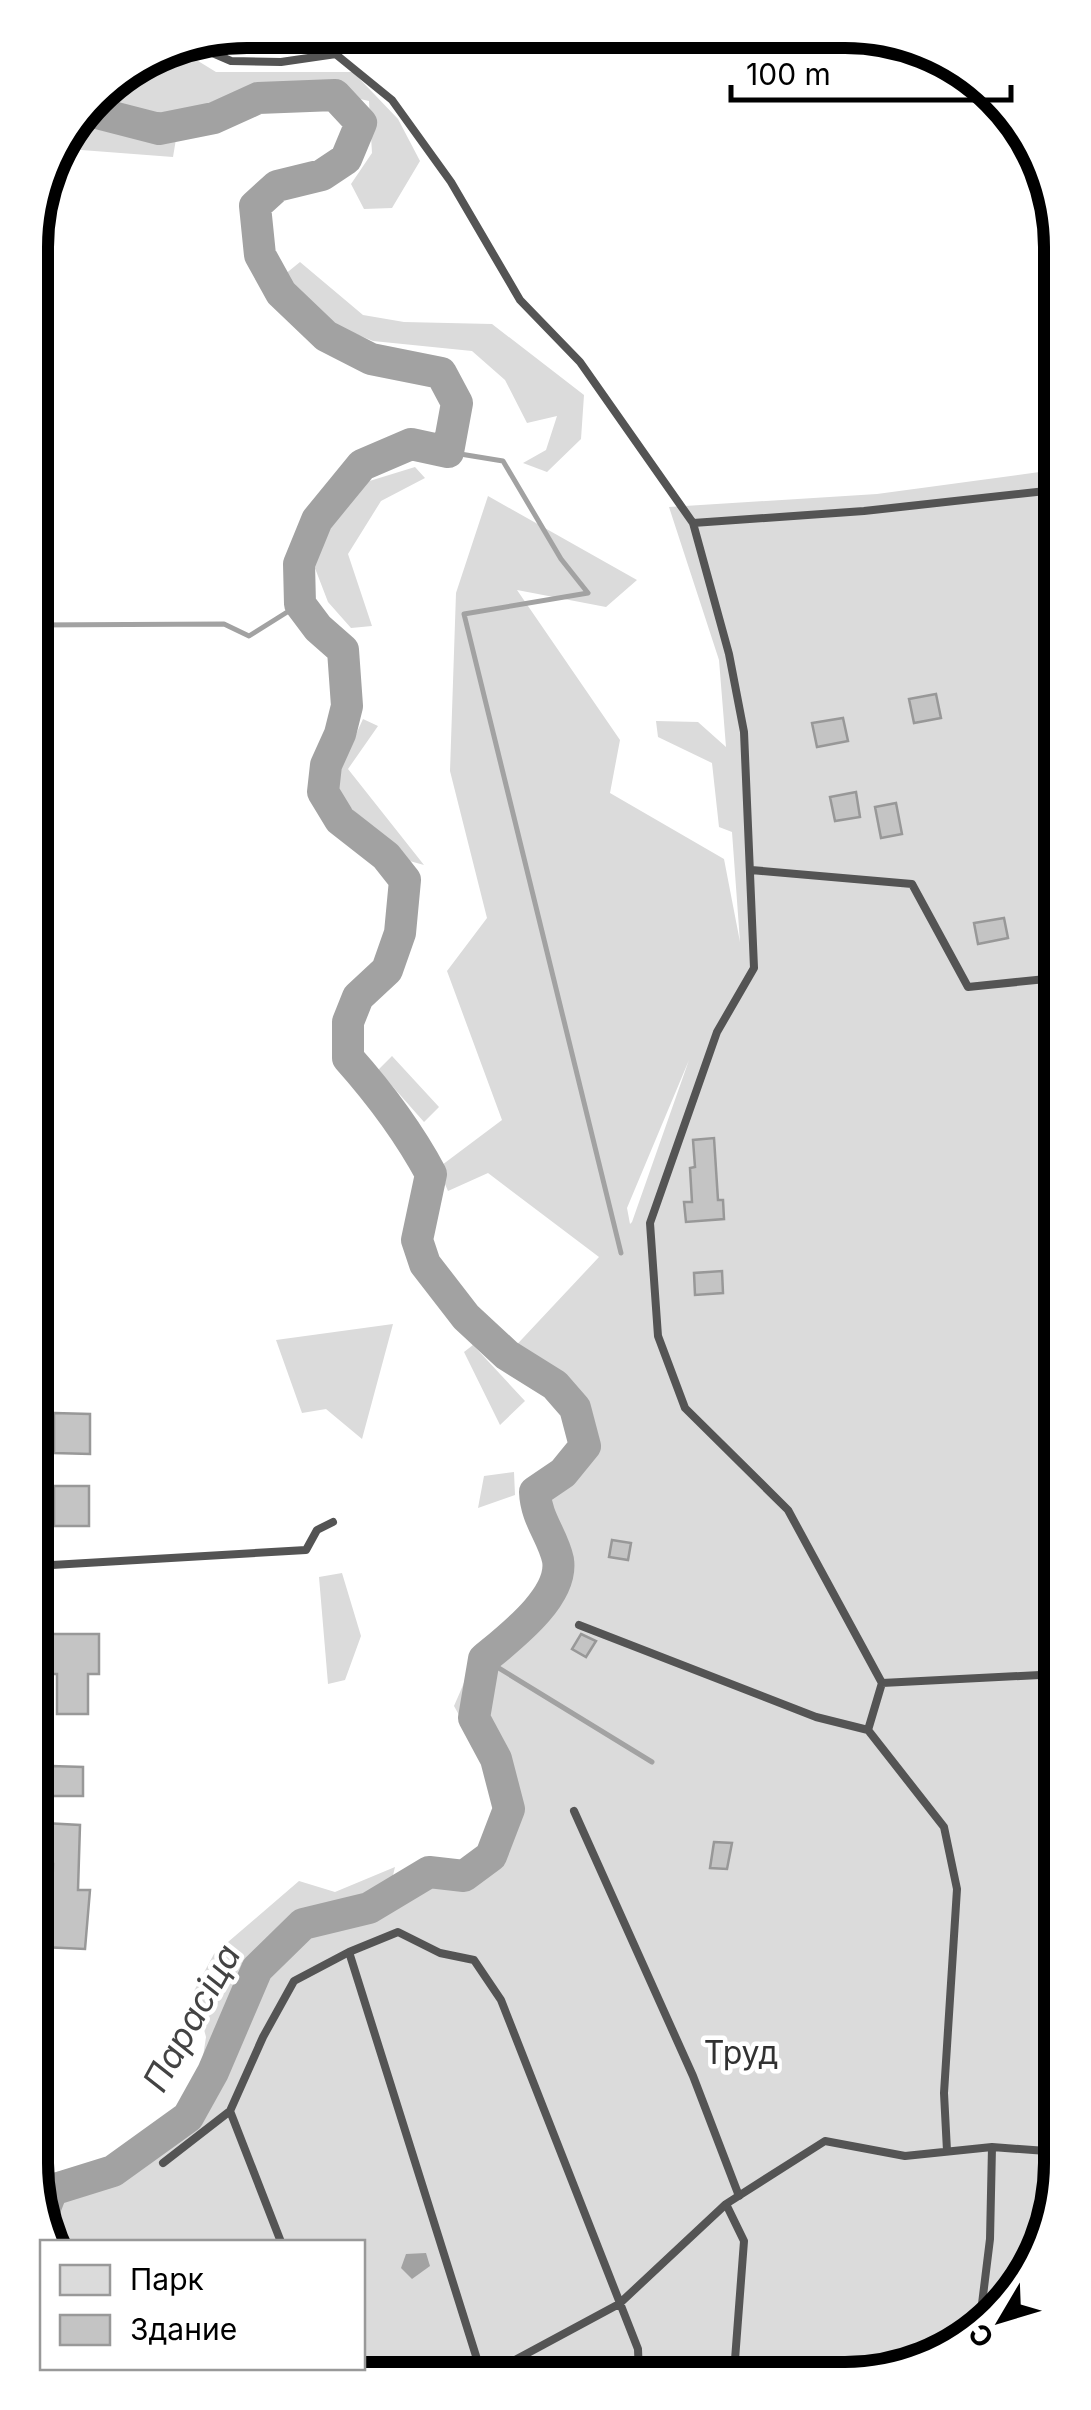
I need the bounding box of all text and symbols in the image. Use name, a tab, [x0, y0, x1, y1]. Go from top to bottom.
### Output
scale bar	[731, 40, 1011, 102]
text: 100 m	[746, 56, 831, 92]
water label: Парасіца	[134, 1937, 249, 2098]
park label: Труд	[704, 2033, 778, 2072]
legend	[40, 2240, 365, 2370]
text: Парк	[130, 2261, 204, 2297]
north arrow	[951, 2270, 1051, 2370]
text: Здание	[130, 2311, 237, 2347]
text: С	[962, 2317, 1001, 2354]

